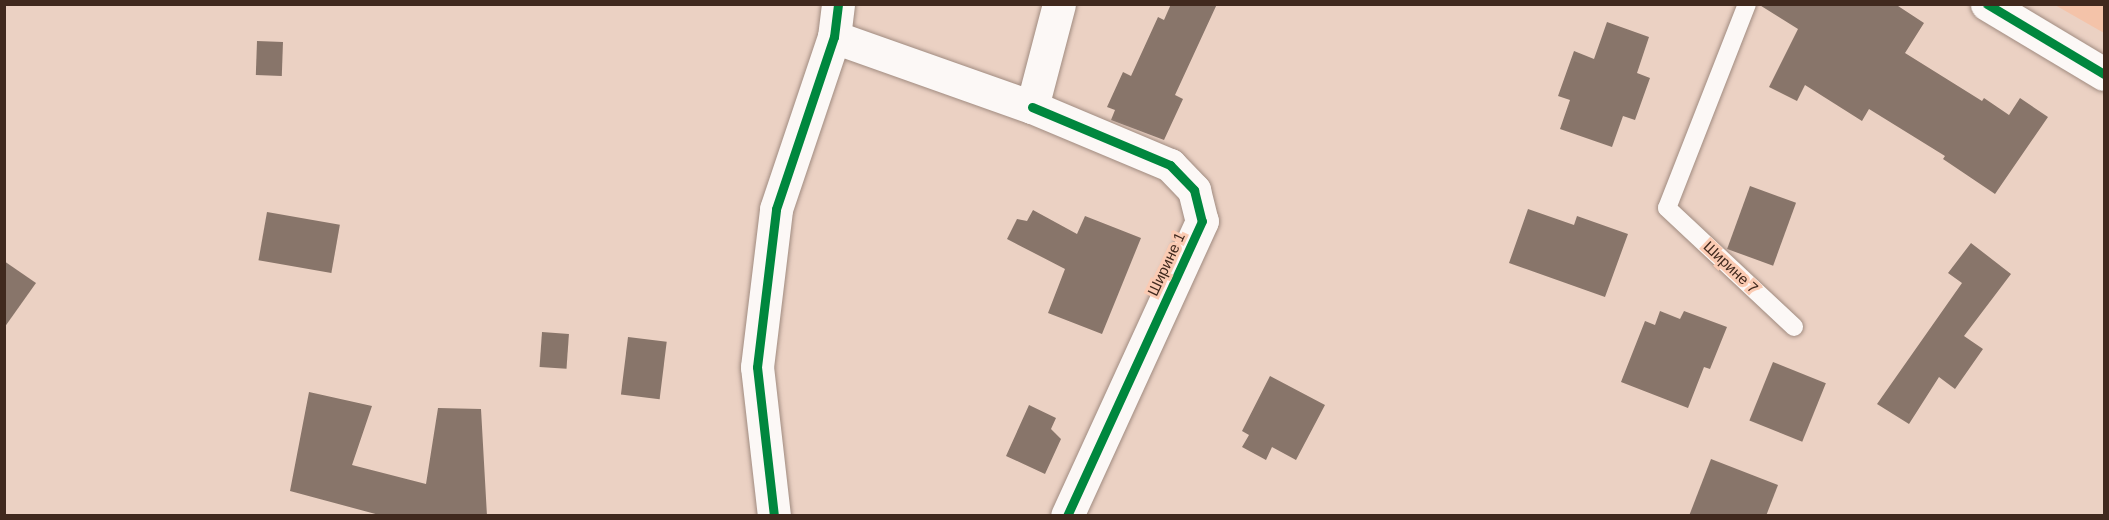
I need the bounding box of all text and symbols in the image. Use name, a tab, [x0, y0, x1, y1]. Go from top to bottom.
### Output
street label: Ширине 1	[1143, 229, 1189, 299]
street label: Ширине 7	[1700, 237, 1762, 297]

